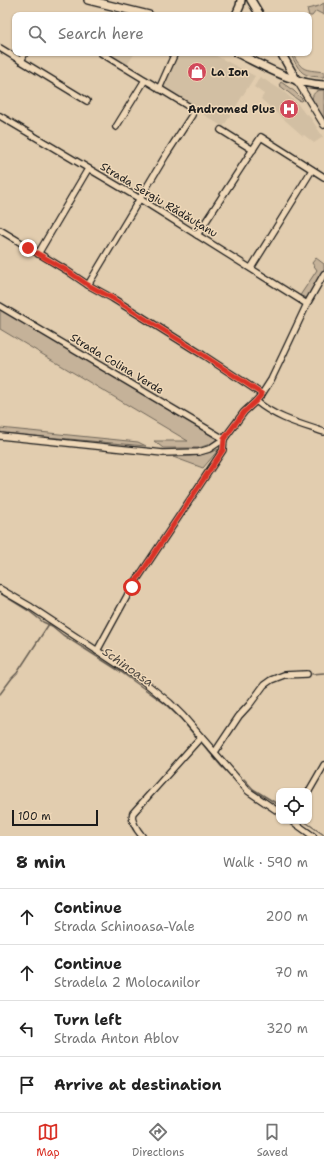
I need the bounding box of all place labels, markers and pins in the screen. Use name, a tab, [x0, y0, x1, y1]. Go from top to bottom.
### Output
shop icon: La Ion	[186, 61, 208, 83]
place label: La Ion	[211, 65, 249, 80]
hospital icon: Andromed Plus	[278, 98, 300, 120]
place label: Andromed Plus	[188, 102, 275, 117]

